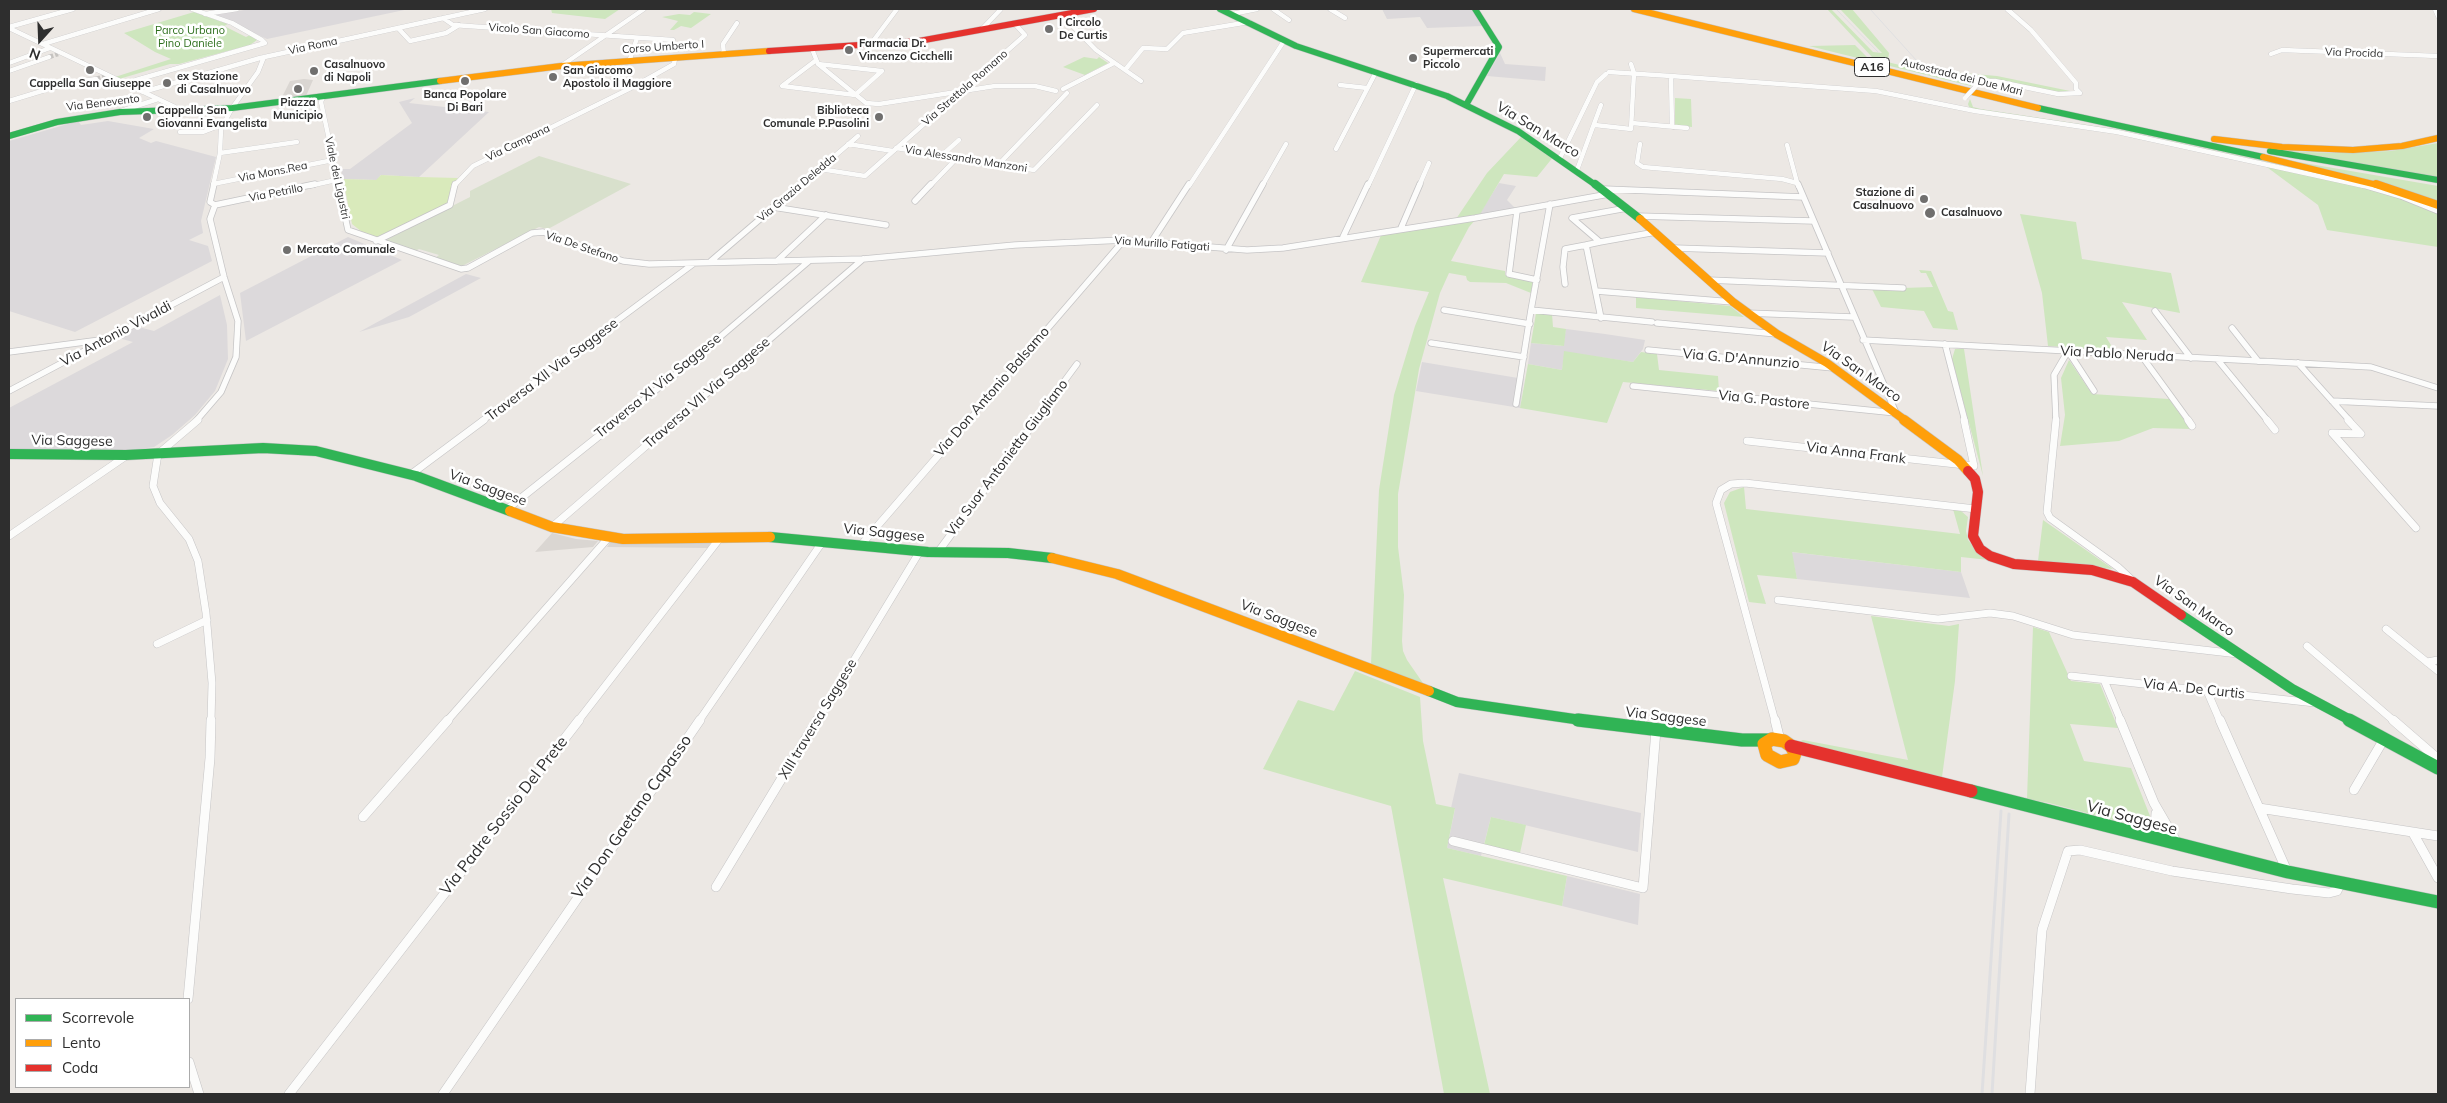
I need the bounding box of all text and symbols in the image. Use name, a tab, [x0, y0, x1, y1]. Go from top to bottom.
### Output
north arrow	[15, 15, 65, 65]
place label: I Circolo De Curtis	[1059, 16, 1108, 42]
street label: Vicolo San Giacomo	[488, 21, 590, 41]
marker: I Circolo De Curtis	[1043, 23, 1055, 35]
park label: Parco Urbano Pino Daniele	[155, 24, 225, 50]
street label: Via Roma	[287, 34, 339, 58]
place label: Farmacia Dr. Vincenzo Cicchelli	[859, 37, 952, 63]
street label: Corso Umberto I	[621, 38, 705, 56]
text: N	[27, 44, 43, 64]
marker: Farmacia Dr. Vincenzo Cicchelli	[843, 44, 855, 56]
place label: Supermercati Piccolo	[1423, 45, 1493, 71]
street label: Via Procida	[2325, 45, 2383, 61]
street label: Via Strettola Romano	[920, 47, 1010, 129]
marker: Supermercati Piccolo	[1407, 52, 1419, 64]
street label: Autostrada dei Due Mari	[1900, 56, 2024, 98]
place label: Casalnuovo di Napoli	[324, 58, 385, 84]
road number: A16	[1854, 58, 1890, 76]
marker: Cappella San Giuseppe	[84, 64, 96, 76]
place label: San Giacomo Apostolo il Maggiore	[563, 64, 672, 90]
marker: Casalnuovo di Napoli	[308, 65, 320, 77]
place label: ex Stazione di Casalnuovo	[177, 70, 251, 96]
marker: San Giacomo Apostolo il Maggiore	[547, 71, 559, 83]
marker: Banca Popolare Di Bari	[459, 75, 471, 87]
place label: Cappella San Giuseppe	[29, 77, 151, 91]
marker: ex Stazione di Casalnuovo	[161, 77, 173, 89]
marker: Piazza Municipio	[292, 83, 304, 95]
place label: Banca Popolare Di Bari	[423, 88, 507, 114]
street label: Via Benevento	[66, 92, 140, 114]
place label: Piazza Municipio	[273, 96, 323, 122]
street label: Via San Marco	[1493, 99, 1583, 161]
place label: Cappella San Giovanni Evangelista	[157, 104, 267, 130]
place label: Biblioteca Comunale P.Pasolini	[763, 104, 869, 130]
marker: Cappella San Giovanni Evangelista	[141, 111, 153, 123]
marker: Biblioteca Comunale P.Pasolini	[873, 111, 885, 123]
street label: Via Campana	[484, 122, 552, 164]
street label: Viale dei Ligustri	[322, 136, 352, 220]
street label: Via Alessandro Manzoni	[904, 143, 1028, 175]
street label: Via Grazia Deledda	[755, 151, 839, 225]
street label: Via Mons.Rea	[237, 159, 309, 185]
street label: Via Petrillo	[248, 181, 304, 205]
place label: Stazione di Casalnuovo	[1853, 186, 1914, 212]
marker: Stazione di Casalnuovo	[1918, 193, 1930, 205]
marker: Casalnuovo	[1923, 206, 1937, 220]
place label: Casalnuovo	[1941, 206, 2002, 220]
street label: Via De Stefano	[544, 228, 620, 266]
street label: Via Murillo Fatigati	[1114, 234, 1210, 254]
place label: Mercato Comunale	[297, 243, 395, 257]
marker: Mercato Comunale	[281, 244, 293, 256]
street label: Via Antonio Vivaldi	[58, 298, 174, 370]
street label: Traversa XII Via Saggese	[483, 315, 621, 425]
street label: Via Don Antonio Balsamo	[931, 324, 1053, 460]
street label: Traversa XI Via Saggese	[592, 330, 724, 442]
street label: Traversa VII Via Saggese	[640, 334, 774, 452]
street label: Via San Marco	[1818, 338, 1904, 406]
street label: Via Pablo Neruda	[2060, 343, 2174, 365]
street label: Via G. D'Annunzio	[1682, 346, 1800, 372]
street label: Via Suor Antonietta Giugliano	[942, 376, 1072, 540]
street label: Via G. Pastore	[1718, 387, 1810, 413]
street label: Via Saggese	[31, 432, 113, 450]
street label: Via Anna Frank	[1805, 439, 1907, 467]
street label: Via Saggese	[447, 466, 529, 510]
street label: Via Saggese	[843, 520, 925, 546]
street label: Via San Marco	[2151, 572, 2237, 640]
street label: Via Saggese	[1238, 597, 1320, 641]
street label: XIII traversa Saggese	[776, 656, 860, 782]
street label: Via A. De Curtis	[2142, 675, 2246, 703]
street label: Via Saggese	[1625, 704, 1707, 730]
street label: Via Don Gaetano Capasso	[568, 731, 696, 903]
street label: Via Padre Sossio Del Prete	[436, 733, 572, 899]
street label: Via Saggese	[2085, 797, 2179, 839]
legend	[15, 998, 190, 1088]
text: Scorrevole	[62, 1008, 134, 1027]
text: Lento	[62, 1033, 101, 1052]
text: Coda	[62, 1058, 98, 1077]

